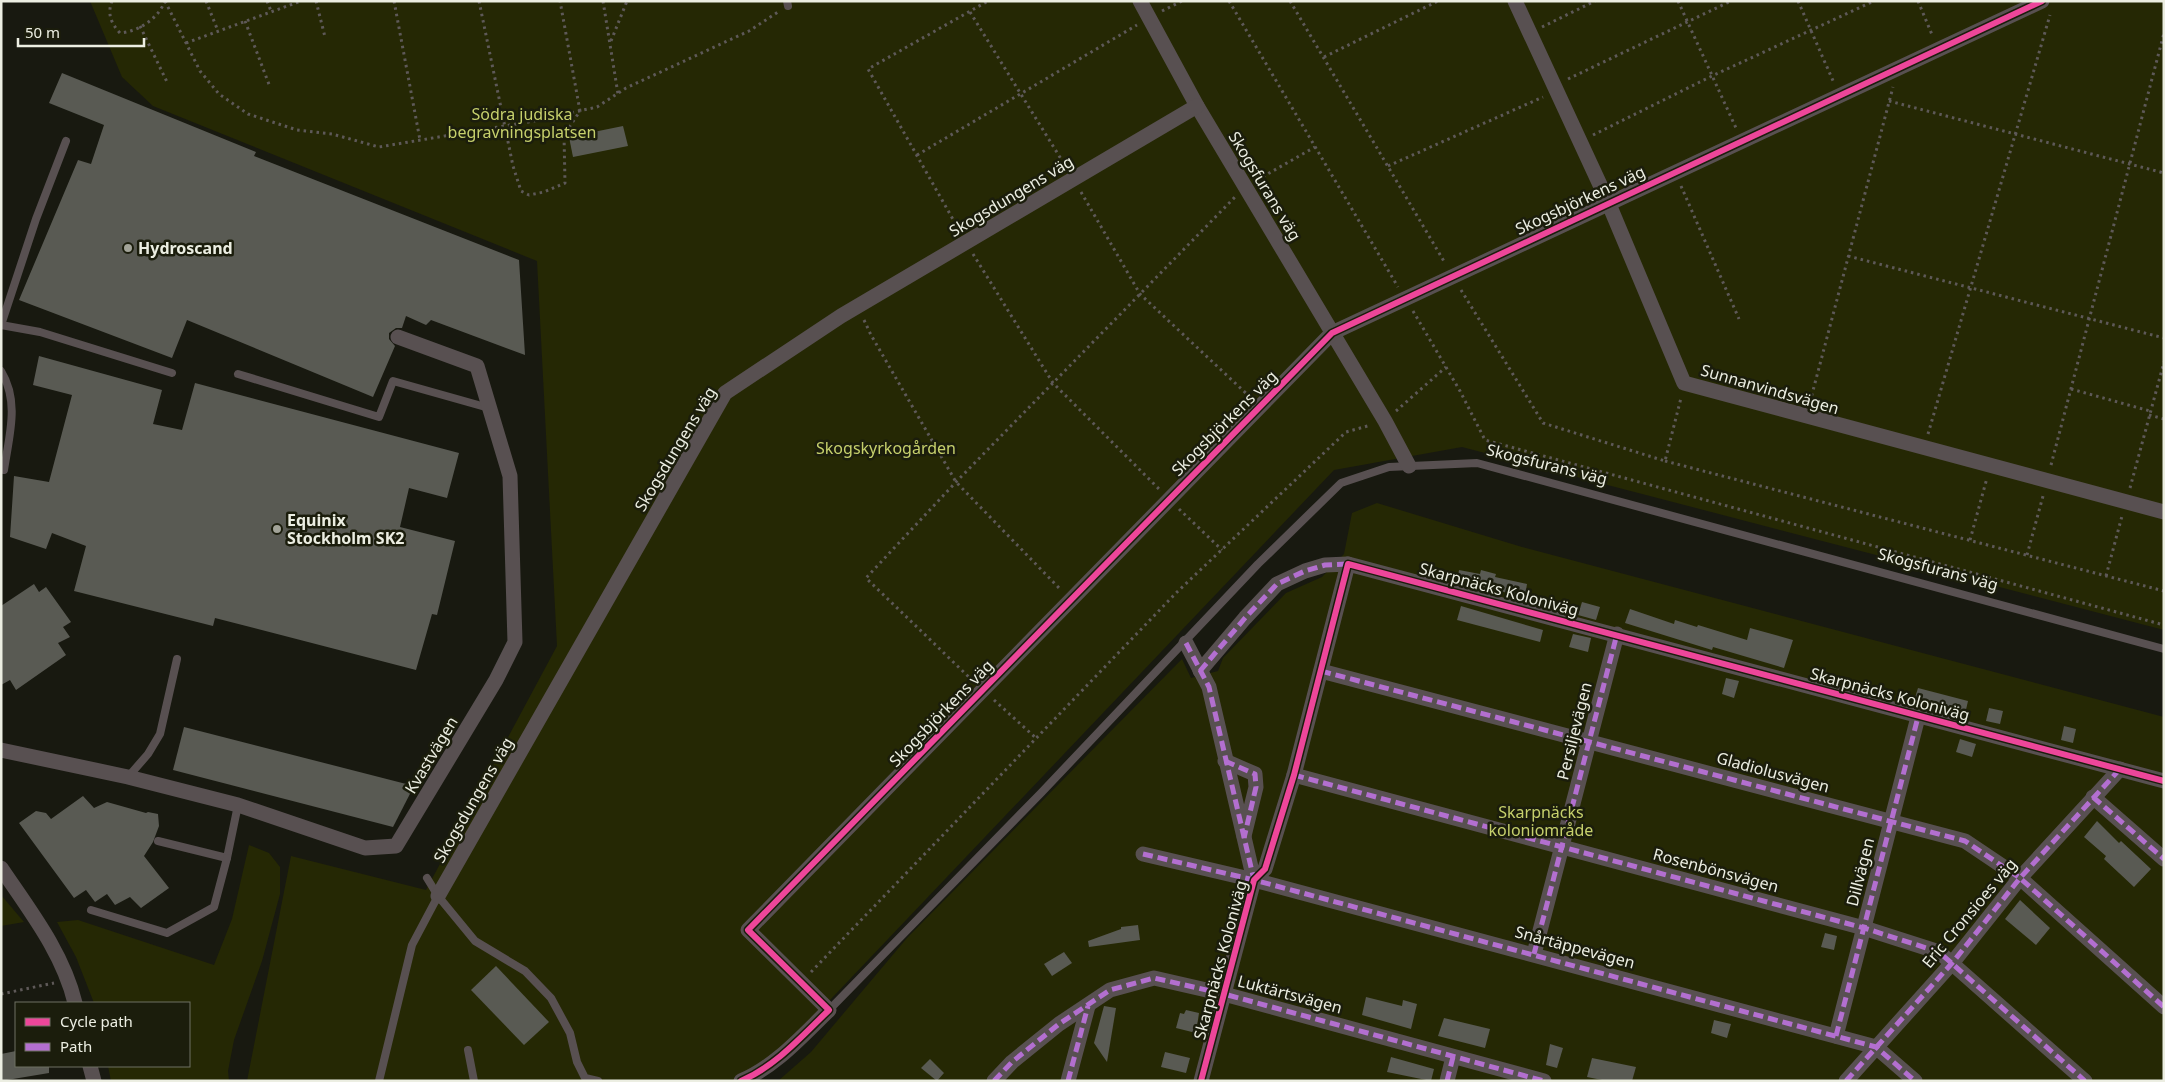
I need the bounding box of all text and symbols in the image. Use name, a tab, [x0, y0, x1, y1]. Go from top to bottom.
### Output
scale bar	[18, 15, 144, 47]
text: 50 m	[25, 22, 60, 42]
park label: Södra judiska begravningsplatsen	[448, 103, 596, 143]
street label: Skogsfurans väg	[1224, 127, 1306, 245]
street label: Skogsdungens väg	[945, 150, 1077, 242]
street label: Skogsbjörkens väg	[1511, 160, 1649, 240]
place label: Hydroscand	[138, 237, 233, 259]
marker: Hydroscand	[122, 242, 134, 254]
street label: Sunnanvindsvägen	[1698, 359, 1842, 419]
street label: Skogsbjörkens väg	[1166, 365, 1282, 481]
street label: Skogsdungens väg	[629, 383, 721, 515]
park label: Skogskyrkogården	[816, 437, 956, 459]
street label: Skogsfurans väg	[1484, 438, 1610, 490]
place label: Equinix Stockholm SK2	[287, 509, 404, 549]
marker: Equinix Stockholm SK2	[271, 523, 283, 535]
street label: Skogsfurans väg	[1875, 542, 2001, 596]
street label: Skarpnäcks Koloniväg	[1417, 557, 1581, 621]
street label: Skogsbjörkens väg	[884, 655, 998, 771]
street label: Skarpnäcks Koloniväg	[1808, 662, 1972, 726]
street label: Persiljevägen	[1551, 680, 1597, 782]
street label: Kvastvägen	[399, 712, 463, 798]
street label: Skogsdungens väg	[428, 733, 518, 867]
street label: Gladiolusvägen	[1714, 746, 1832, 798]
park label: Skarpnäcks koloniområde	[1489, 801, 1593, 841]
street label: Dillvägen	[1841, 835, 1879, 909]
street label: Rosenbönsvägen	[1651, 843, 1781, 897]
street label: Eric Cronsioes väg	[1917, 854, 2021, 972]
street label: Skarpnäcks Koloniväg	[1188, 878, 1252, 1042]
street label: Snårtäppevägen	[1513, 920, 1637, 974]
street label: Luktärtsvägen	[1235, 969, 1345, 1019]
legend	[15, 1002, 190, 1067]
text: Cycle path	[60, 1011, 133, 1031]
text: Path	[60, 1036, 92, 1056]

